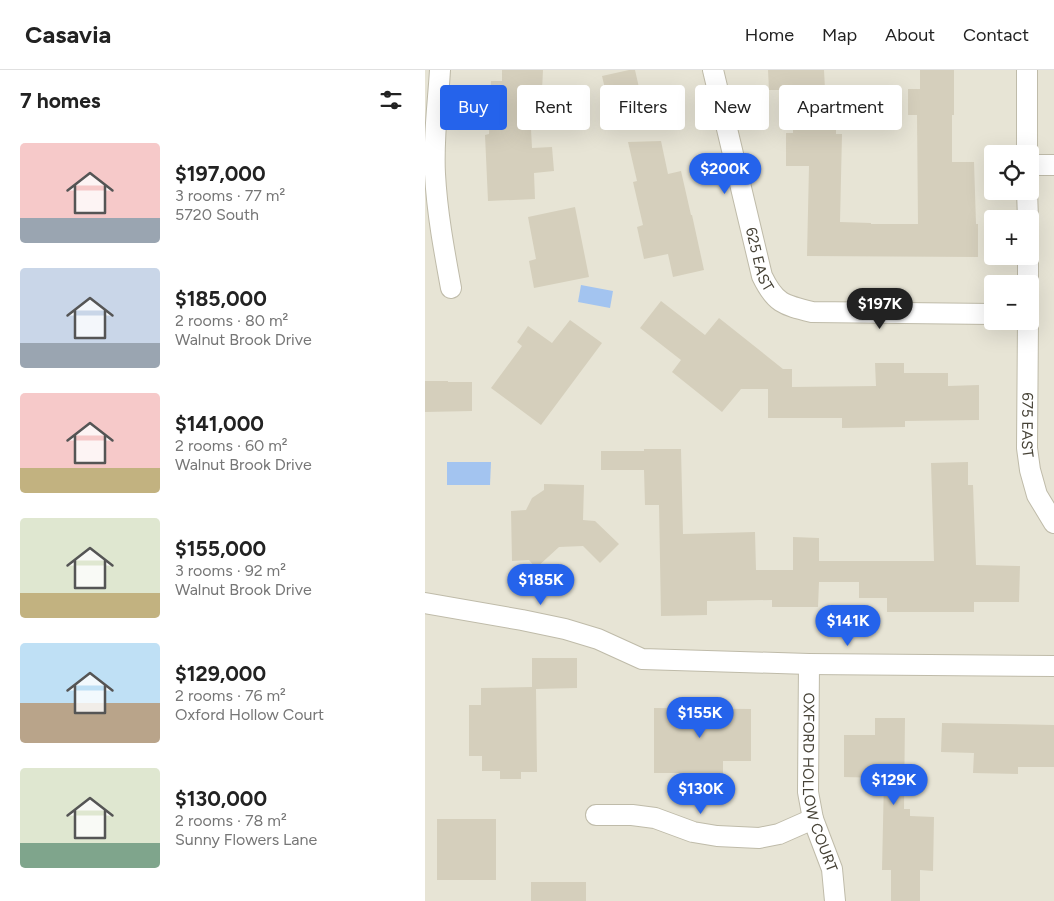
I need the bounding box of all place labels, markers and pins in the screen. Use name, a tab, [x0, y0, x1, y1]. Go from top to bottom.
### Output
pin: $200K	[690, 152, 760, 195]
pin: $197K	[845, 288, 915, 330]
pin: $185K	[506, 564, 576, 606]
pin: $141K	[813, 604, 883, 647]
pin: $155K	[665, 696, 735, 739]
pin: $129K	[859, 764, 929, 806]
pin: $130K	[666, 772, 736, 815]

